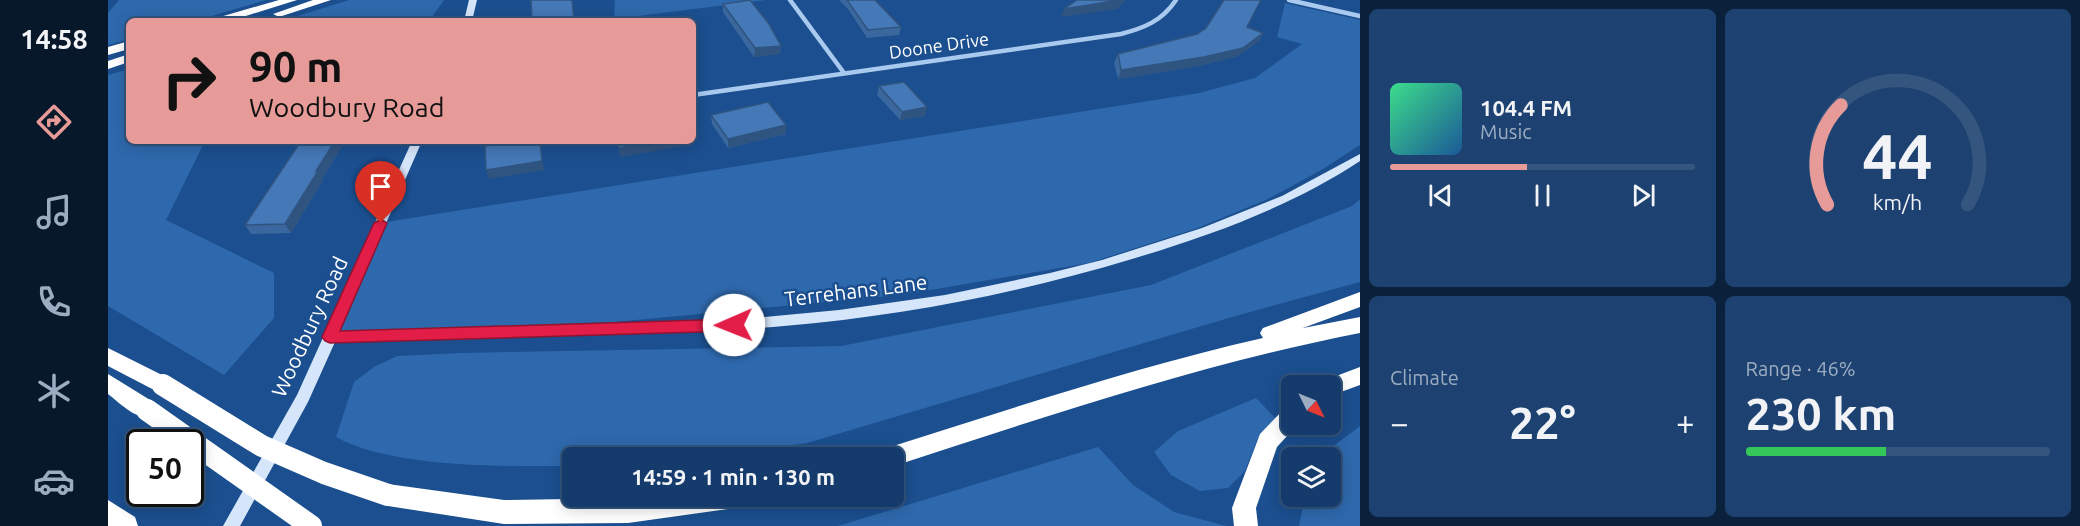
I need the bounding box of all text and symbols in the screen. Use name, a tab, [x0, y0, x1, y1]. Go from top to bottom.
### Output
text: 14:58	[20, 24, 88, 54]
street label: Doone Drive	[888, 28, 990, 62]
icon: right	[150, 42, 228, 120]
text: 90 m	[249, 43, 343, 90]
text: Woodbury Road	[249, 92, 444, 122]
text: 104.4 FM	[1480, 95, 1572, 120]
icon: directions	[33, 101, 75, 143]
text: Music	[1480, 120, 1532, 143]
text: 44	[1863, 121, 1933, 191]
pin	[355, 161, 406, 223]
icon: arrive	[364, 170, 397, 203]
icon: previous	[1424, 179, 1457, 212]
icon: pause	[1526, 179, 1559, 212]
icon: next	[1627, 179, 1660, 212]
text: km/h	[1873, 190, 1922, 214]
icon: music	[33, 191, 75, 233]
street label: Woodbury Road	[266, 253, 352, 401]
street label: Terrehans Lane	[783, 269, 929, 311]
icon: phone	[33, 281, 75, 323]
position arrow	[702, 293, 766, 357]
text: Range · 46%	[1746, 357, 1856, 380]
text: Climate	[1390, 366, 1459, 389]
icon: climate	[33, 370, 75, 412]
north arrow	[1281, 375, 1341, 435]
map controls	[1281, 375, 1341, 507]
text: 230 km	[1746, 388, 1896, 439]
text: 22°	[1509, 397, 1576, 448]
text: −	[1390, 404, 1409, 441]
text: +	[1676, 404, 1695, 441]
speed limit sign: 50	[126, 429, 204, 507]
button: layers	[1281, 447, 1341, 507]
icon: car	[33, 460, 75, 502]
text: 14:59 · 1 min · 130 m	[631, 464, 835, 489]

